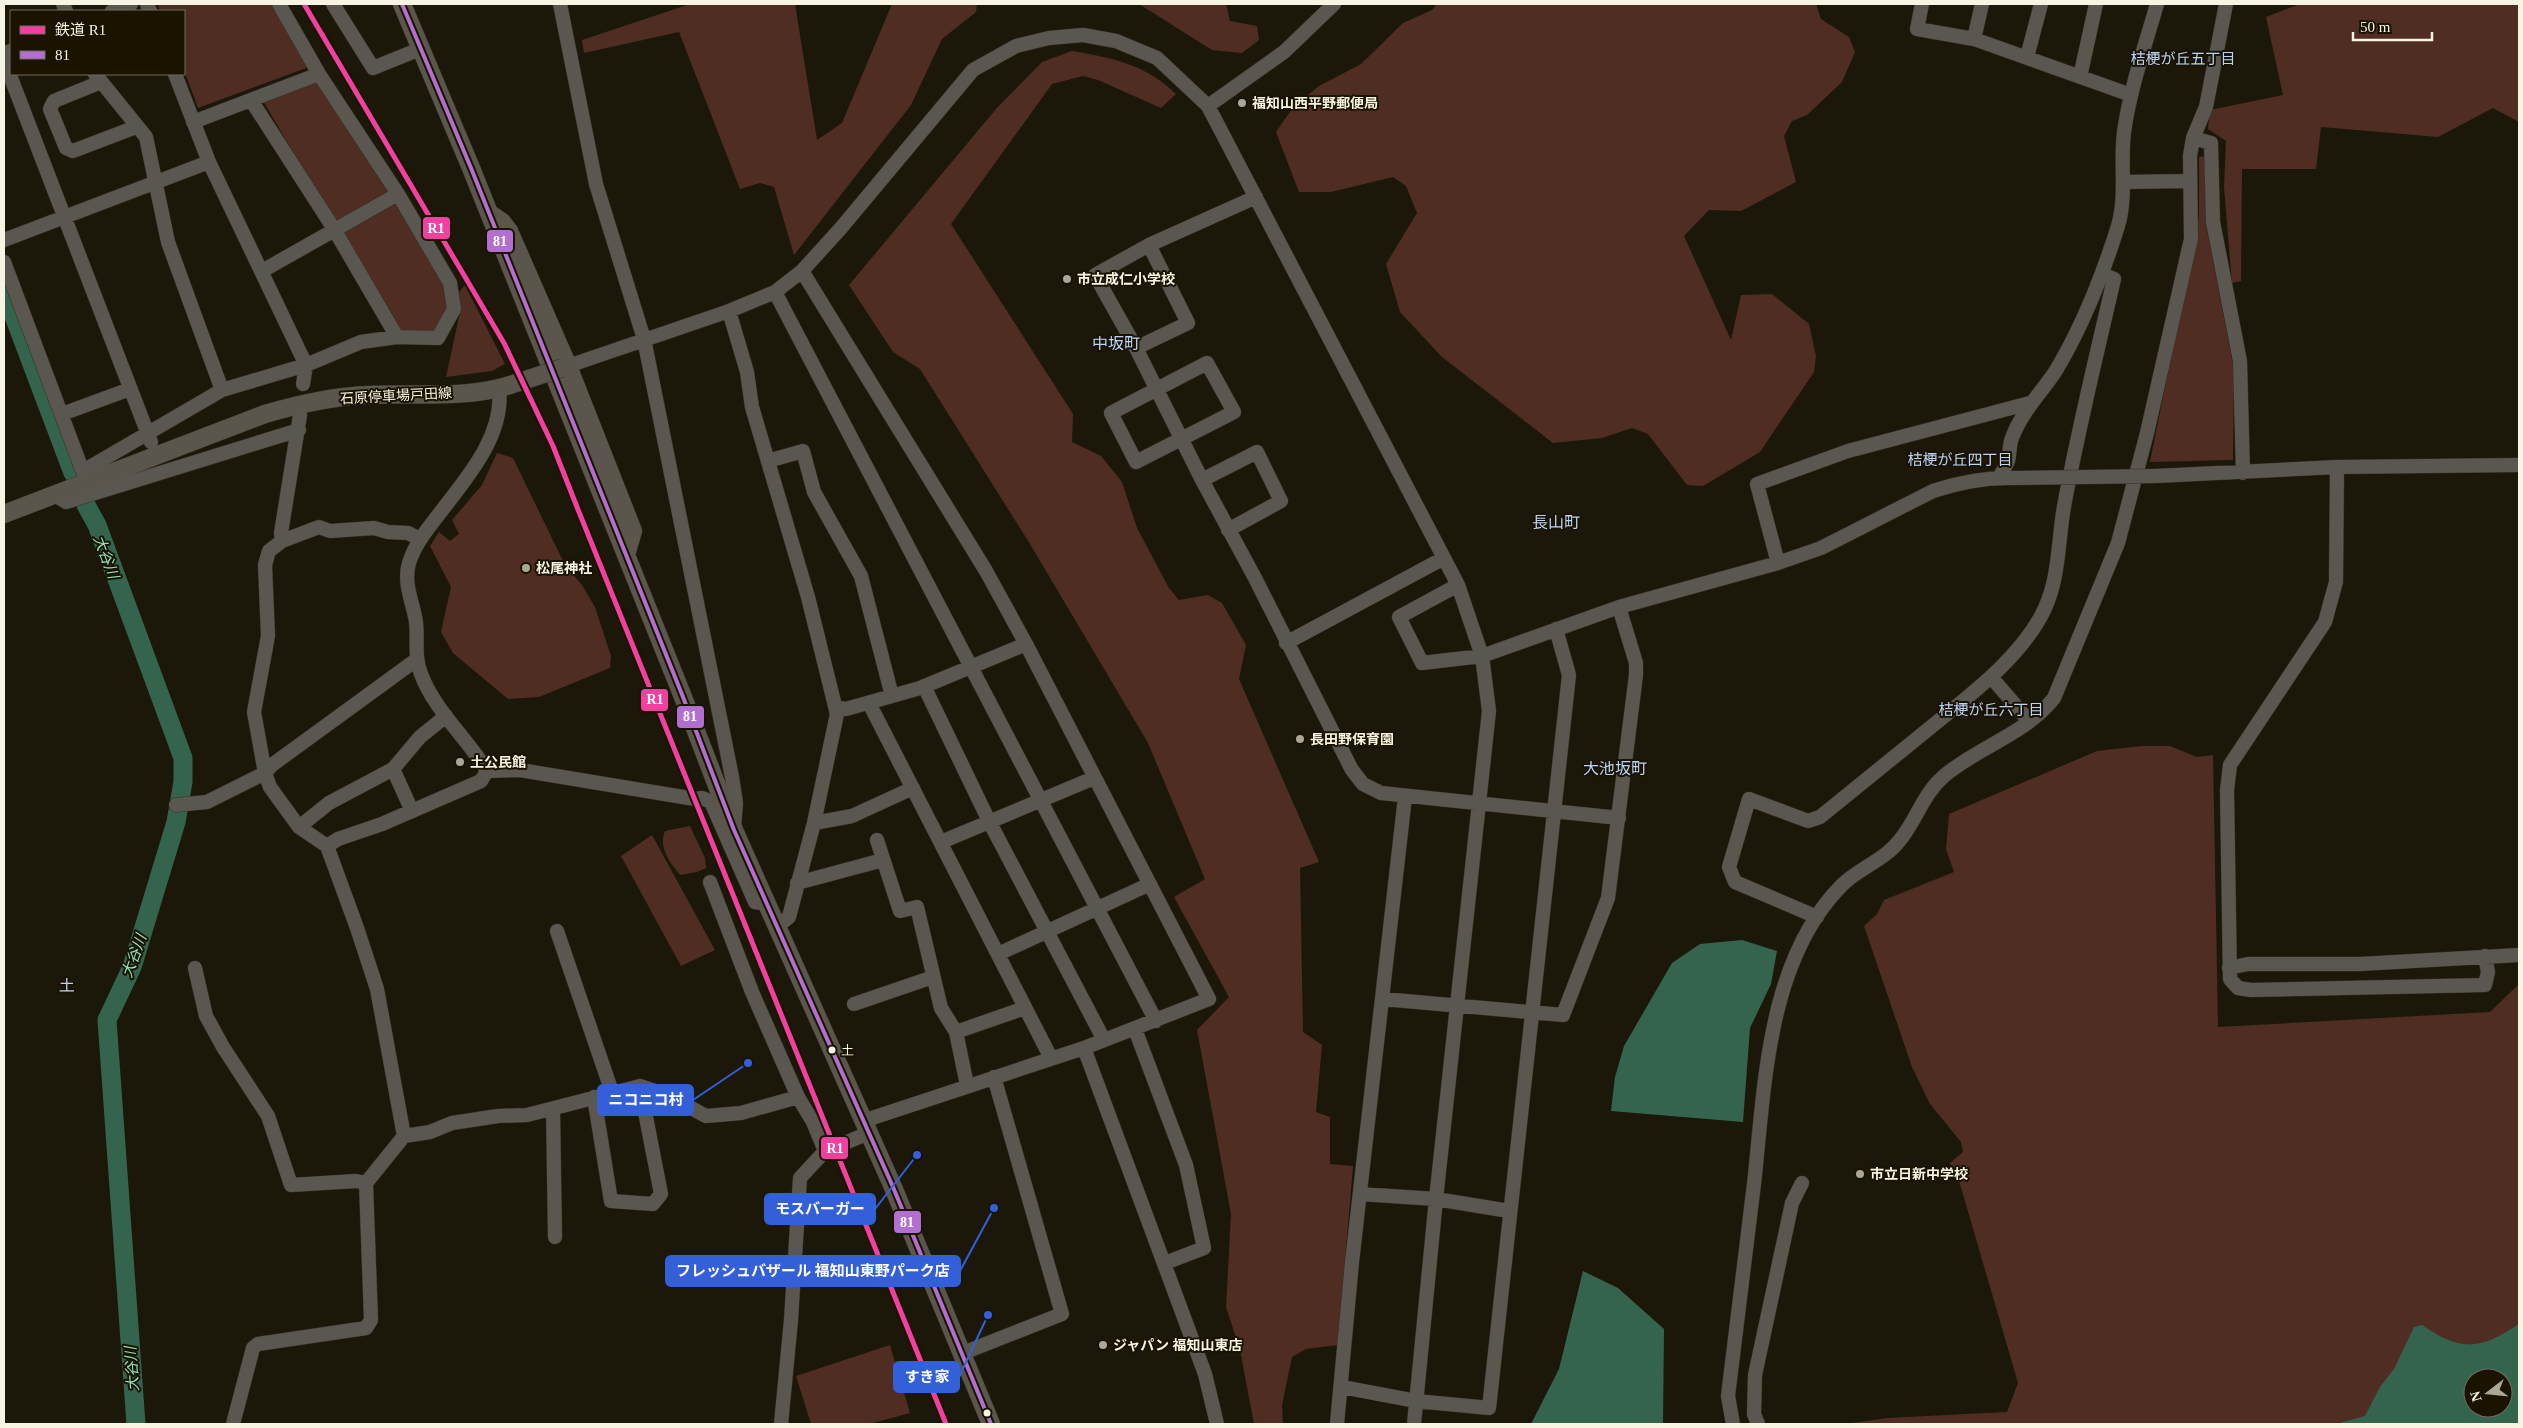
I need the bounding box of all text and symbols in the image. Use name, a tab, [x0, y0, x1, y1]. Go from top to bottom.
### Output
legend	[10, 10, 185, 75]
scale bar	[2353, 10, 2432, 42]
text: 50 m	[2360, 19, 2391, 35]
text: 鉄道 R1	[55, 22, 106, 38]
text: 81	[55, 47, 70, 63]
district label: 桔梗が丘五丁目	[2130, 51, 2236, 67]
place label: 福知山西平野郵便局	[1252, 96, 1378, 111]
marker: 福知山西平野郵便局	[1236, 97, 1248, 109]
line badge: R1	[422, 216, 451, 240]
text: R1	[427, 221, 445, 236]
line badge: 81	[486, 229, 514, 253]
text: 81	[493, 234, 507, 249]
place label: 市立成仁小学校	[1077, 271, 1175, 287]
marker: 市立成仁小学校	[1061, 273, 1073, 285]
district label: 中坂町	[1092, 335, 1140, 352]
street label: 石原停車場戸田線	[340, 386, 452, 406]
district label: 桔梗が丘四丁目	[1907, 452, 2013, 468]
district label: 長山町	[1532, 514, 1580, 531]
water label: 大谷川	[90, 533, 122, 583]
place label: 松尾神社	[536, 560, 592, 576]
marker: 松尾神社	[520, 562, 532, 574]
line badge: R1	[640, 688, 669, 712]
text: R1	[646, 692, 664, 707]
district label: 桔梗が丘六丁目	[1938, 702, 2044, 718]
line badge: 81	[676, 705, 705, 729]
text: 81	[683, 709, 697, 724]
place label: 長田野保育園	[1310, 732, 1394, 747]
marker: 長田野保育園	[1294, 733, 1306, 745]
place label: 土公民館	[470, 755, 526, 770]
marker: 土公民館	[454, 756, 466, 768]
district label: 大池坂町	[1583, 760, 1647, 777]
water label: 大谷川	[119, 930, 150, 980]
district label: 土	[59, 977, 75, 994]
place label: 土	[841, 1043, 854, 1058]
marker: 土	[827, 1045, 837, 1055]
callout: ニコニコ村	[598, 1085, 693, 1115]
text: ニコニコ村	[608, 1091, 684, 1108]
line badge: R1	[820, 1136, 849, 1160]
text: R1	[826, 1141, 844, 1156]
place label: 市立日新中学校	[1870, 1167, 1968, 1182]
marker: 市立日新中学校	[1854, 1168, 1866, 1180]
callout: モスバーガー	[765, 1194, 875, 1224]
text: モスバーガー	[775, 1201, 865, 1217]
line badge: 81	[893, 1210, 922, 1234]
text: 81	[900, 1215, 914, 1230]
callout: フレッシュバザール 福知山東野パーク店	[666, 1256, 960, 1286]
text: フレッシュバザール 福知山東野パーク店	[676, 1263, 950, 1279]
place label: ジャパン 福知山東店	[1113, 1338, 1243, 1353]
marker: ジャパン 福知山東店	[1097, 1339, 1109, 1351]
water label: 大谷川	[122, 1344, 142, 1392]
callout: すき家	[894, 1362, 959, 1392]
north arrow	[2463, 1368, 2513, 1418]
text: すき家	[904, 1369, 950, 1385]
text: N	[2467, 1390, 2485, 1403]
unlabelled marker	[982, 1408, 992, 1418]

